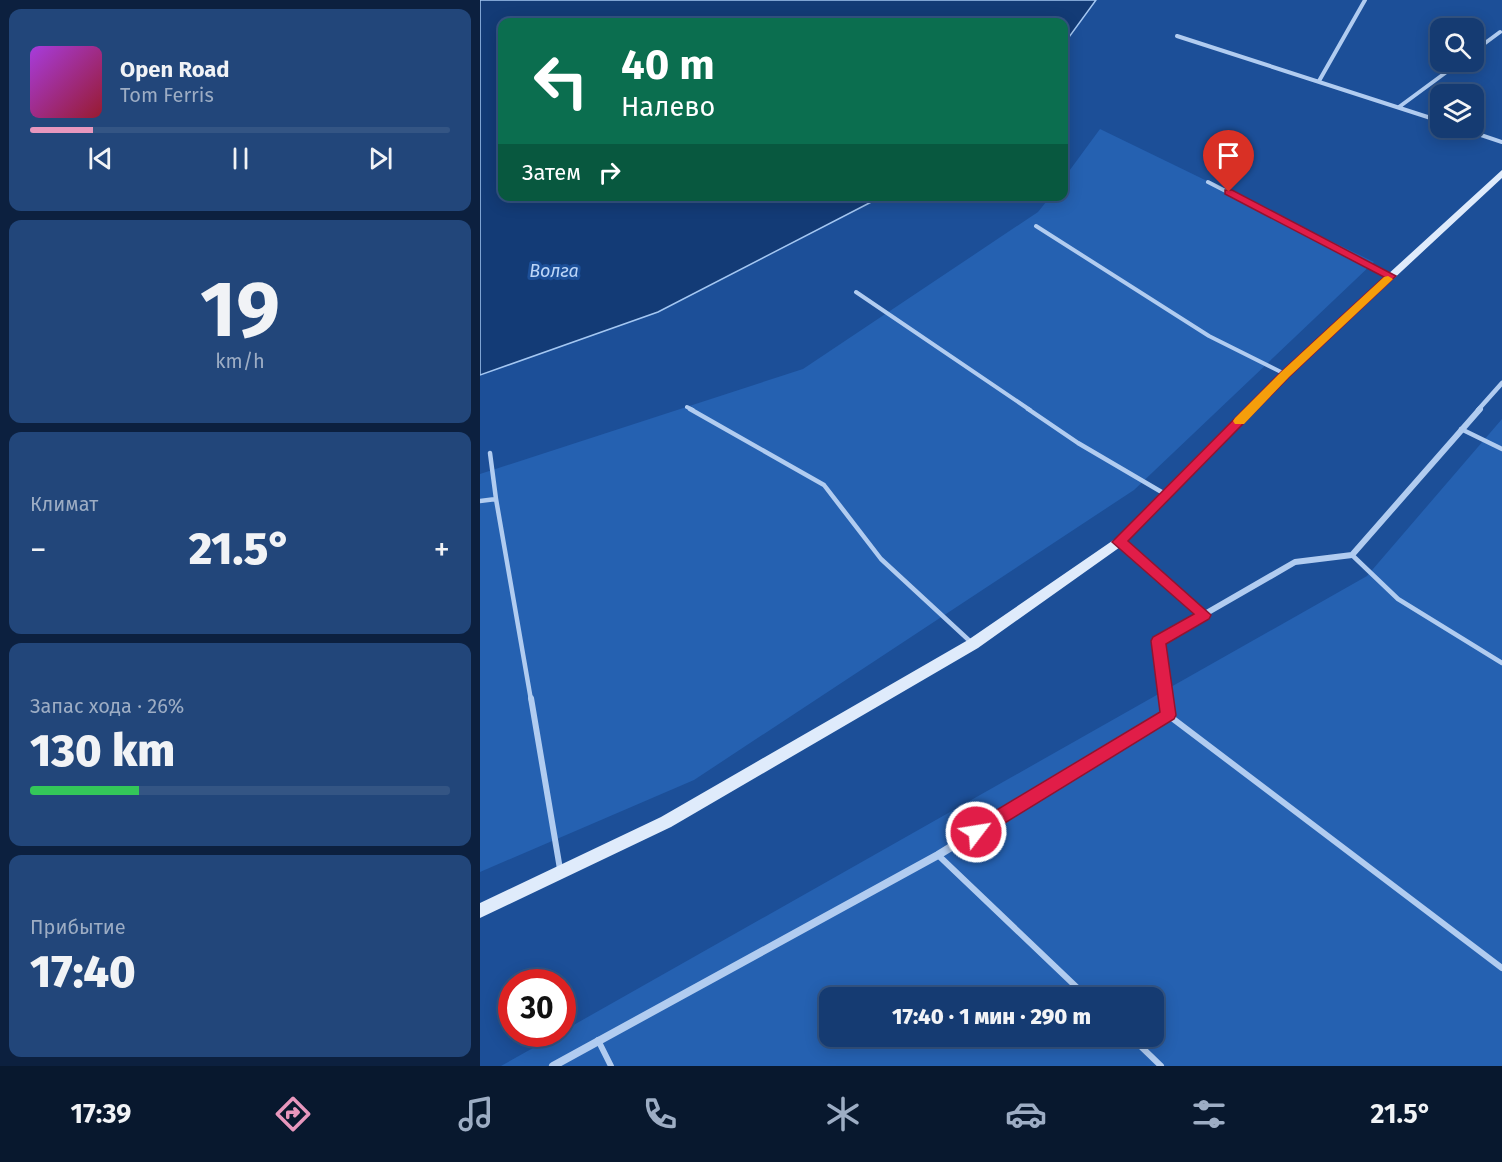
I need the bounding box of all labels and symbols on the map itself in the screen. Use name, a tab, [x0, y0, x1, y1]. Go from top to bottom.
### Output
pin	[1203, 130, 1254, 192]
water label: Волга	[529, 260, 579, 282]
position arrow	[944, 800, 1008, 864]
speed limit sign: 30	[498, 969, 576, 1047]

